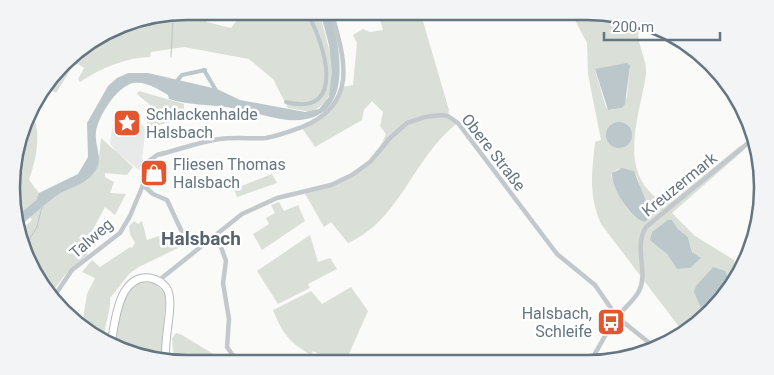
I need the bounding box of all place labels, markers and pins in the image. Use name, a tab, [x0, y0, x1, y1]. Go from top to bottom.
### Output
place label: Schlackenhalde Halsbach	[146, 105, 258, 142]
place icon: Schlackenhalde Halsbach	[112, 108, 142, 138]
place label: Fliesen Thomas Halsbach	[173, 155, 286, 192]
shop icon: Fliesen Thomas Halsbach	[139, 158, 169, 188]
place label: Halsbach, Schleife	[522, 304, 592, 341]
bus stop icon: Halsbach, Schleife	[596, 307, 626, 337]

